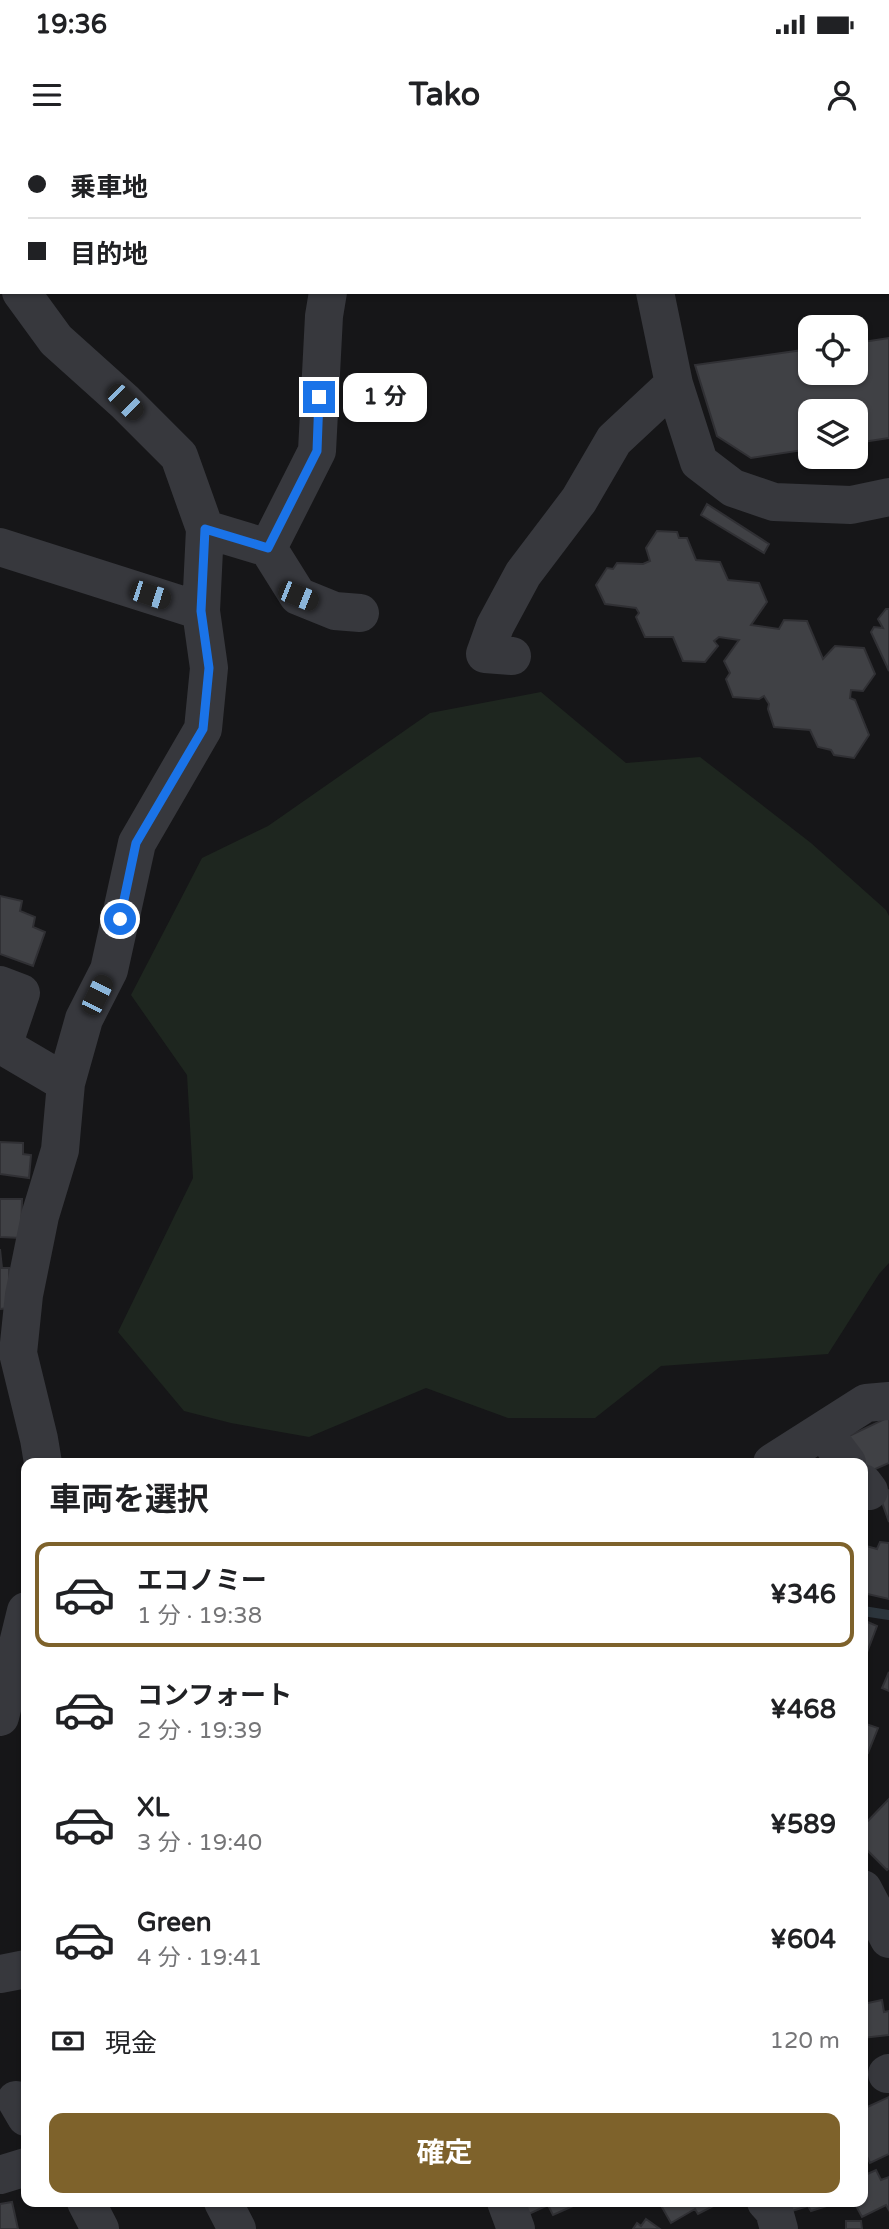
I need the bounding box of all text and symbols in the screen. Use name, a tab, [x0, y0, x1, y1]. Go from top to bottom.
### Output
text: 19:36	[35, 9, 107, 40]
icon: menu	[28, 76, 66, 114]
text: Tako	[409, 76, 480, 114]
icon: person	[823, 76, 861, 114]
text: 乗車地	[70, 172, 148, 203]
text: 目的地	[70, 239, 148, 270]
map controls	[798, 315, 868, 469]
button: locate	[798, 315, 868, 385]
callout: 1 分	[344, 372, 428, 422]
car	[103, 380, 148, 424]
route end	[303, 381, 335, 413]
text: 1 分	[363, 383, 407, 411]
button: layers	[798, 399, 868, 469]
car	[275, 578, 322, 614]
car	[127, 579, 174, 611]
route start	[104, 903, 136, 935]
car	[79, 972, 116, 1018]
text: 車両を選択	[49, 1481, 209, 1519]
icon: car	[53, 1563, 116, 1626]
text: エコノミー	[137, 1565, 267, 1596]
text: ¥346	[770, 1579, 836, 1610]
text: 1 分 · 19:38	[137, 1602, 262, 1630]
icon: car	[53, 1678, 116, 1741]
text: コンフォート	[137, 1680, 292, 1711]
text: ¥468	[770, 1694, 836, 1725]
text: 2 分 · 19:39	[137, 1717, 262, 1745]
text: XL	[137, 1792, 169, 1823]
icon: car	[53, 1793, 116, 1856]
text: ¥589	[770, 1809, 836, 1840]
text: 3 分 · 19:40	[137, 1829, 262, 1857]
text: Green	[137, 1907, 212, 1938]
icon: car	[53, 1908, 116, 1971]
text: ¥604	[770, 1924, 836, 1955]
text: 4 分 · 19:41	[137, 1944, 262, 1972]
icon: cash	[49, 2022, 87, 2060]
text: 120 m	[770, 2027, 840, 2055]
text: 現金	[105, 2028, 157, 2059]
button: 確定	[49, 2113, 840, 2193]

